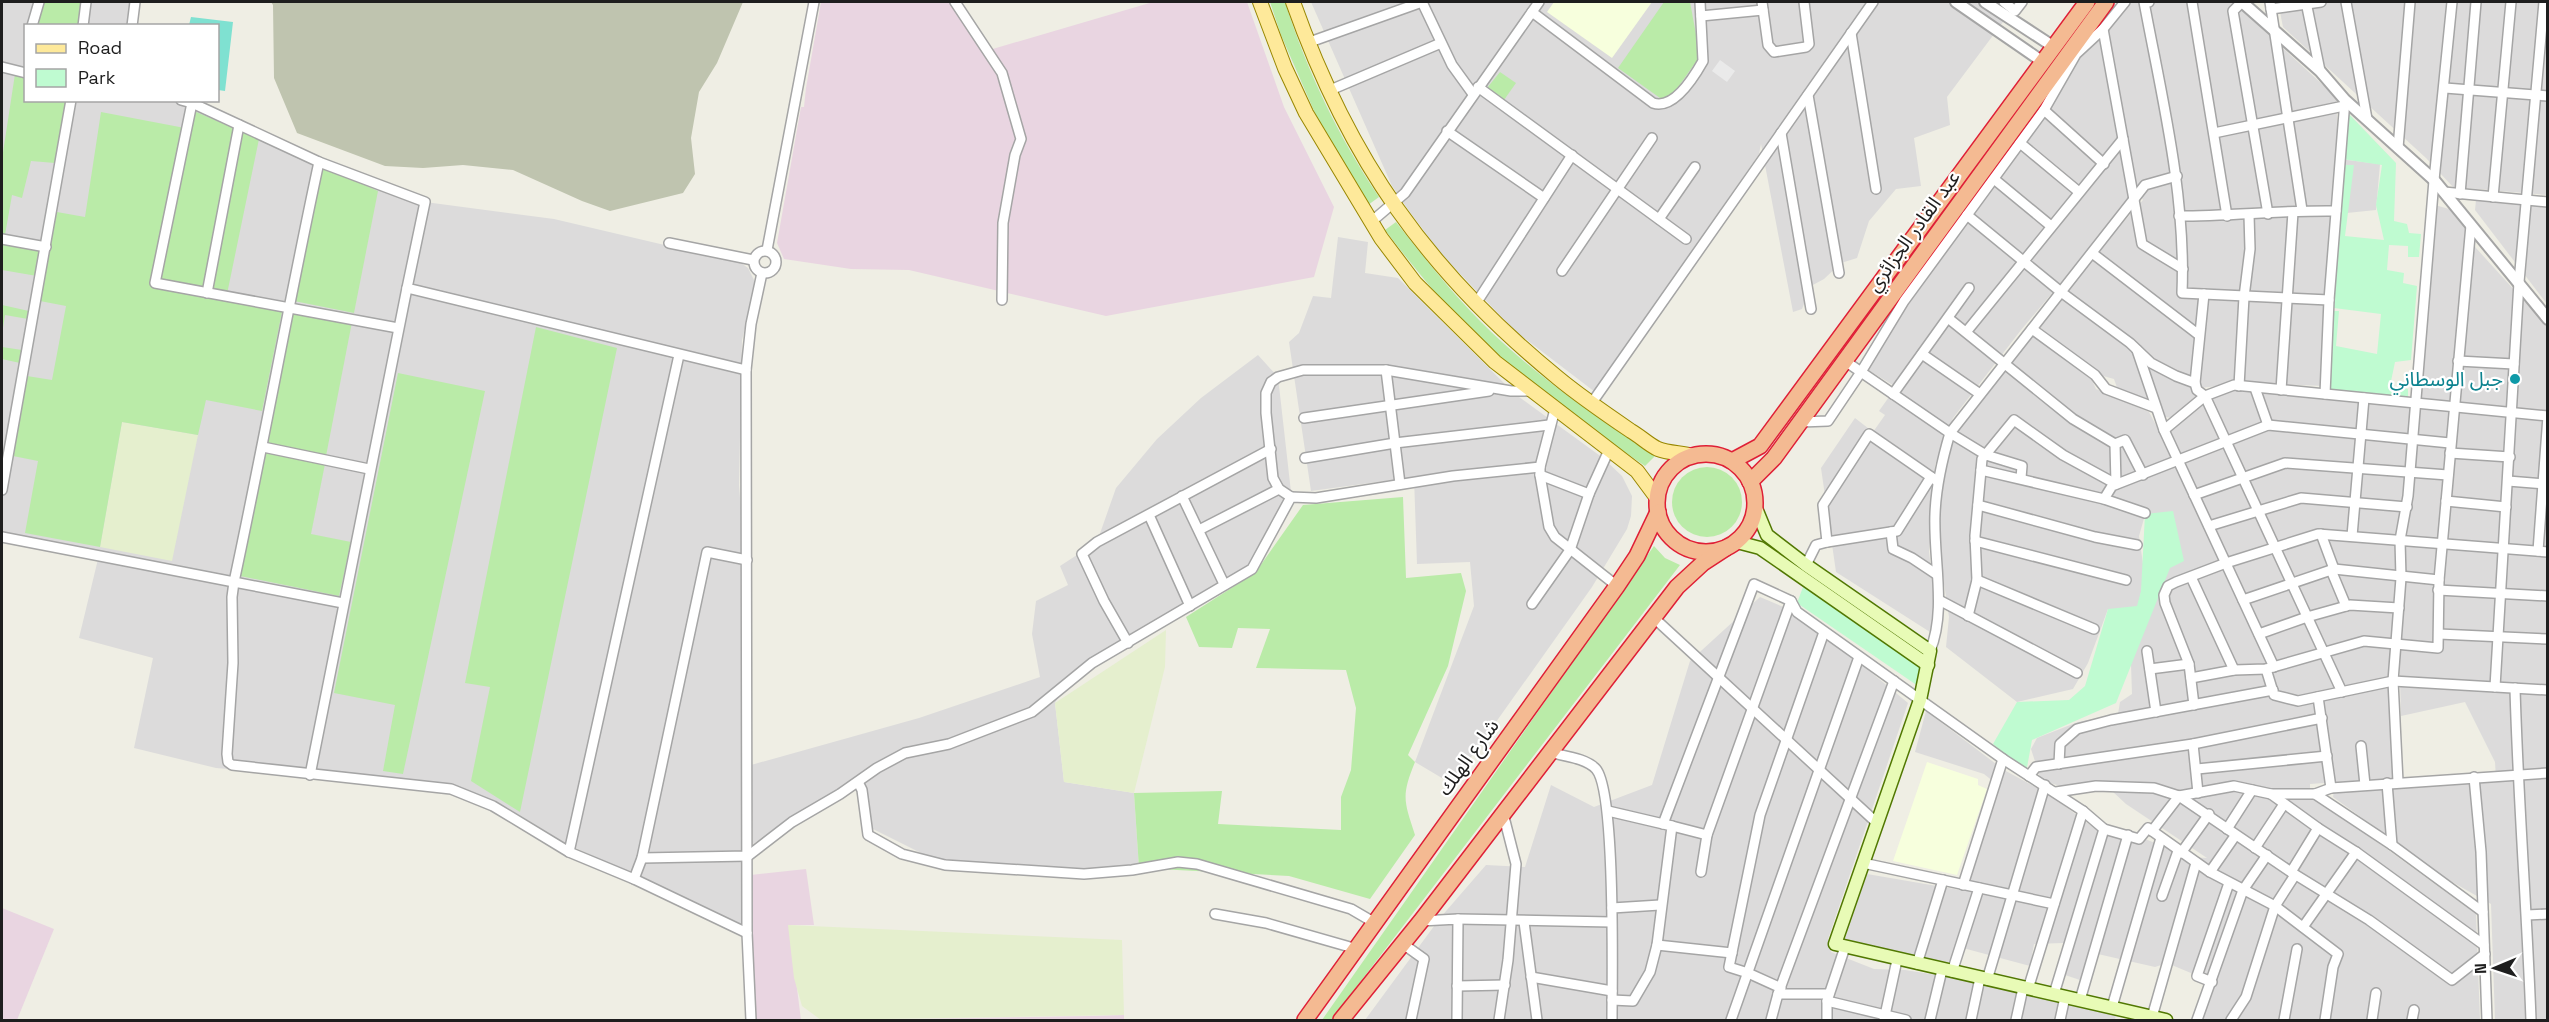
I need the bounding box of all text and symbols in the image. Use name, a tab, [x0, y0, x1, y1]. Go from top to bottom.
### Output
legend	[24, 24, 219, 102]
text: Road	[78, 36, 122, 59]
text: Park	[78, 66, 116, 89]
street label: عبد القادر الجزائري	[1860, 165, 1968, 298]
place label: جبل الوسطاني	[2389, 366, 2503, 395]
marker: جبل الوسطاني	[2508, 372, 2522, 386]
street label: شارع الهلك	[1431, 713, 1506, 802]
north arrow	[2465, 938, 2525, 998]
text: N	[2470, 963, 2491, 974]

